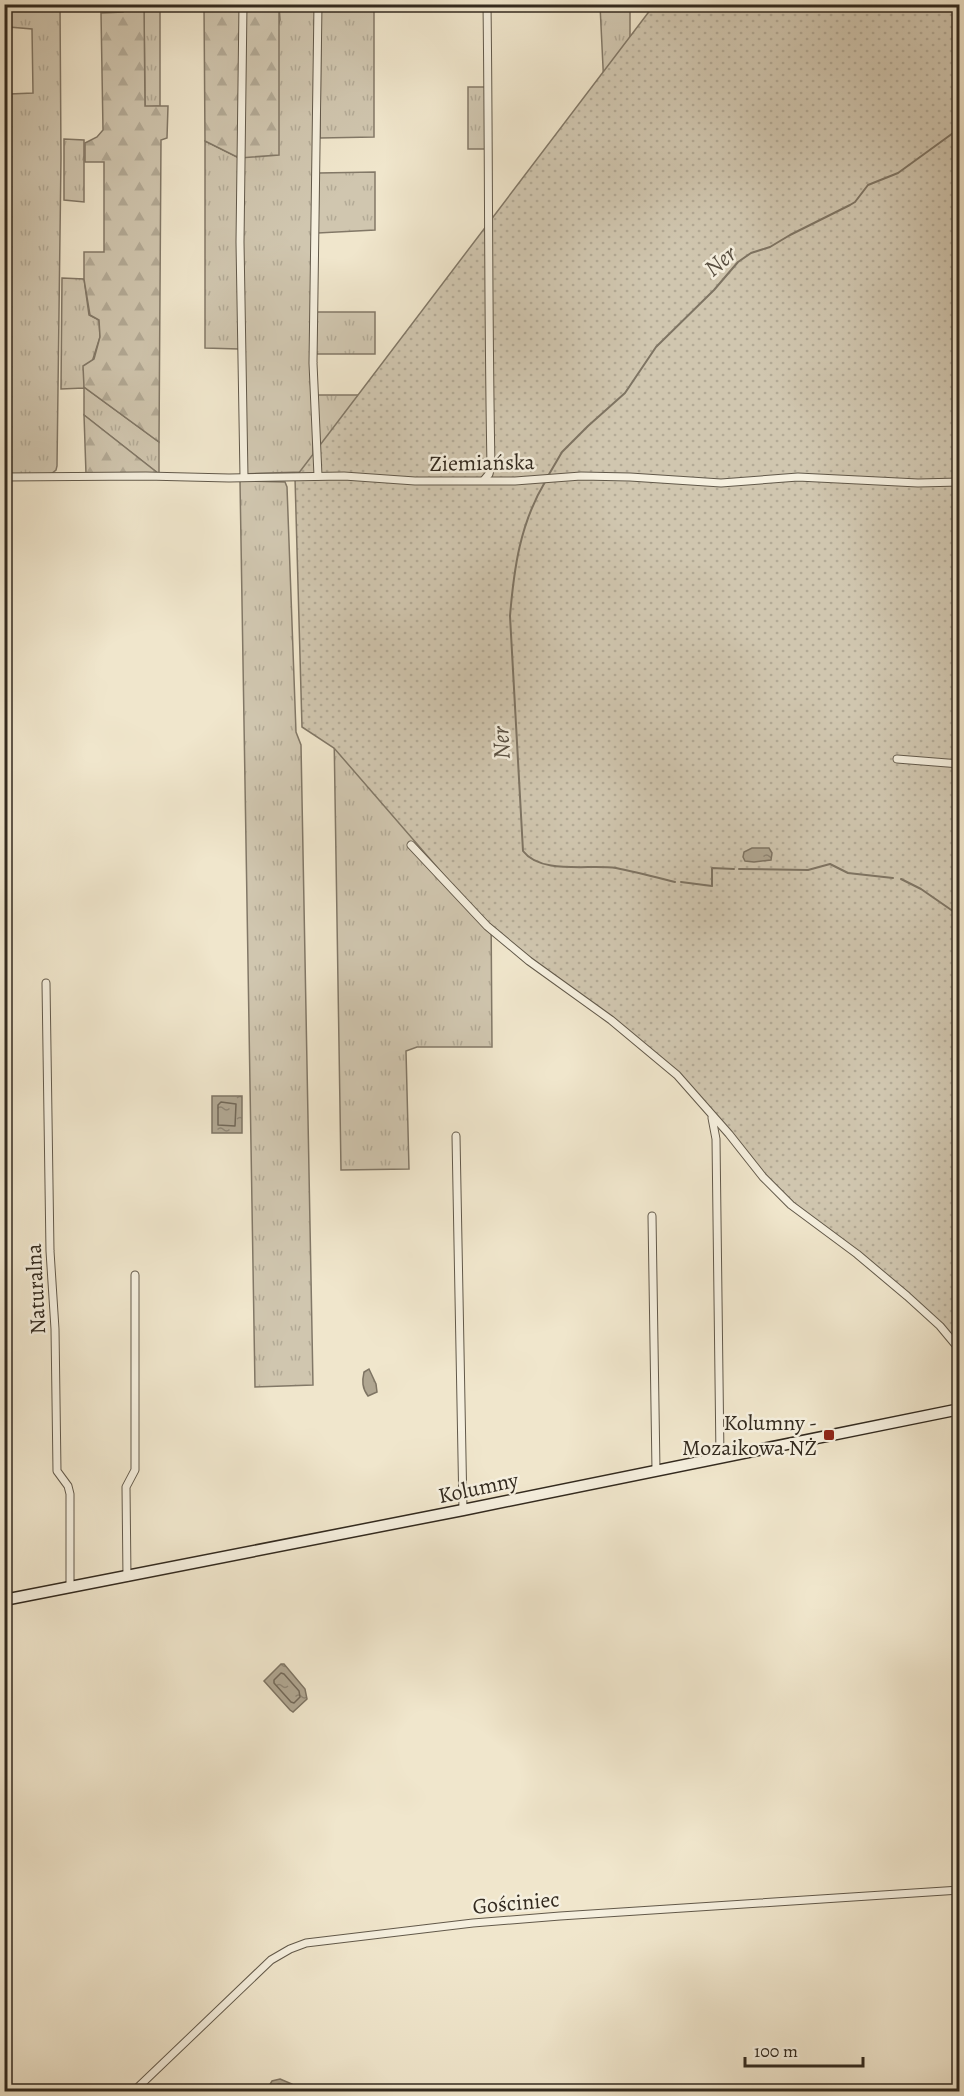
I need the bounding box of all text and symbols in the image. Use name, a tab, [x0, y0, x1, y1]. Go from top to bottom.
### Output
water label: Ner	[697, 238, 743, 284]
street label: Ziemiańska	[429, 447, 536, 479]
water label: Ner	[484, 725, 518, 760]
street label: Naturalna	[19, 1242, 53, 1335]
place label: Kolumny - Mozaikowa NŻ	[682, 1408, 817, 1463]
marker: Kolumny - Mozaikowa NŻ	[822, 1428, 836, 1442]
street label: Kolumny	[435, 1465, 521, 1511]
street label: Gościniec	[471, 1884, 561, 1922]
scale bar	[745, 2030, 864, 2068]
text: 100 m	[754, 2039, 798, 2063]

